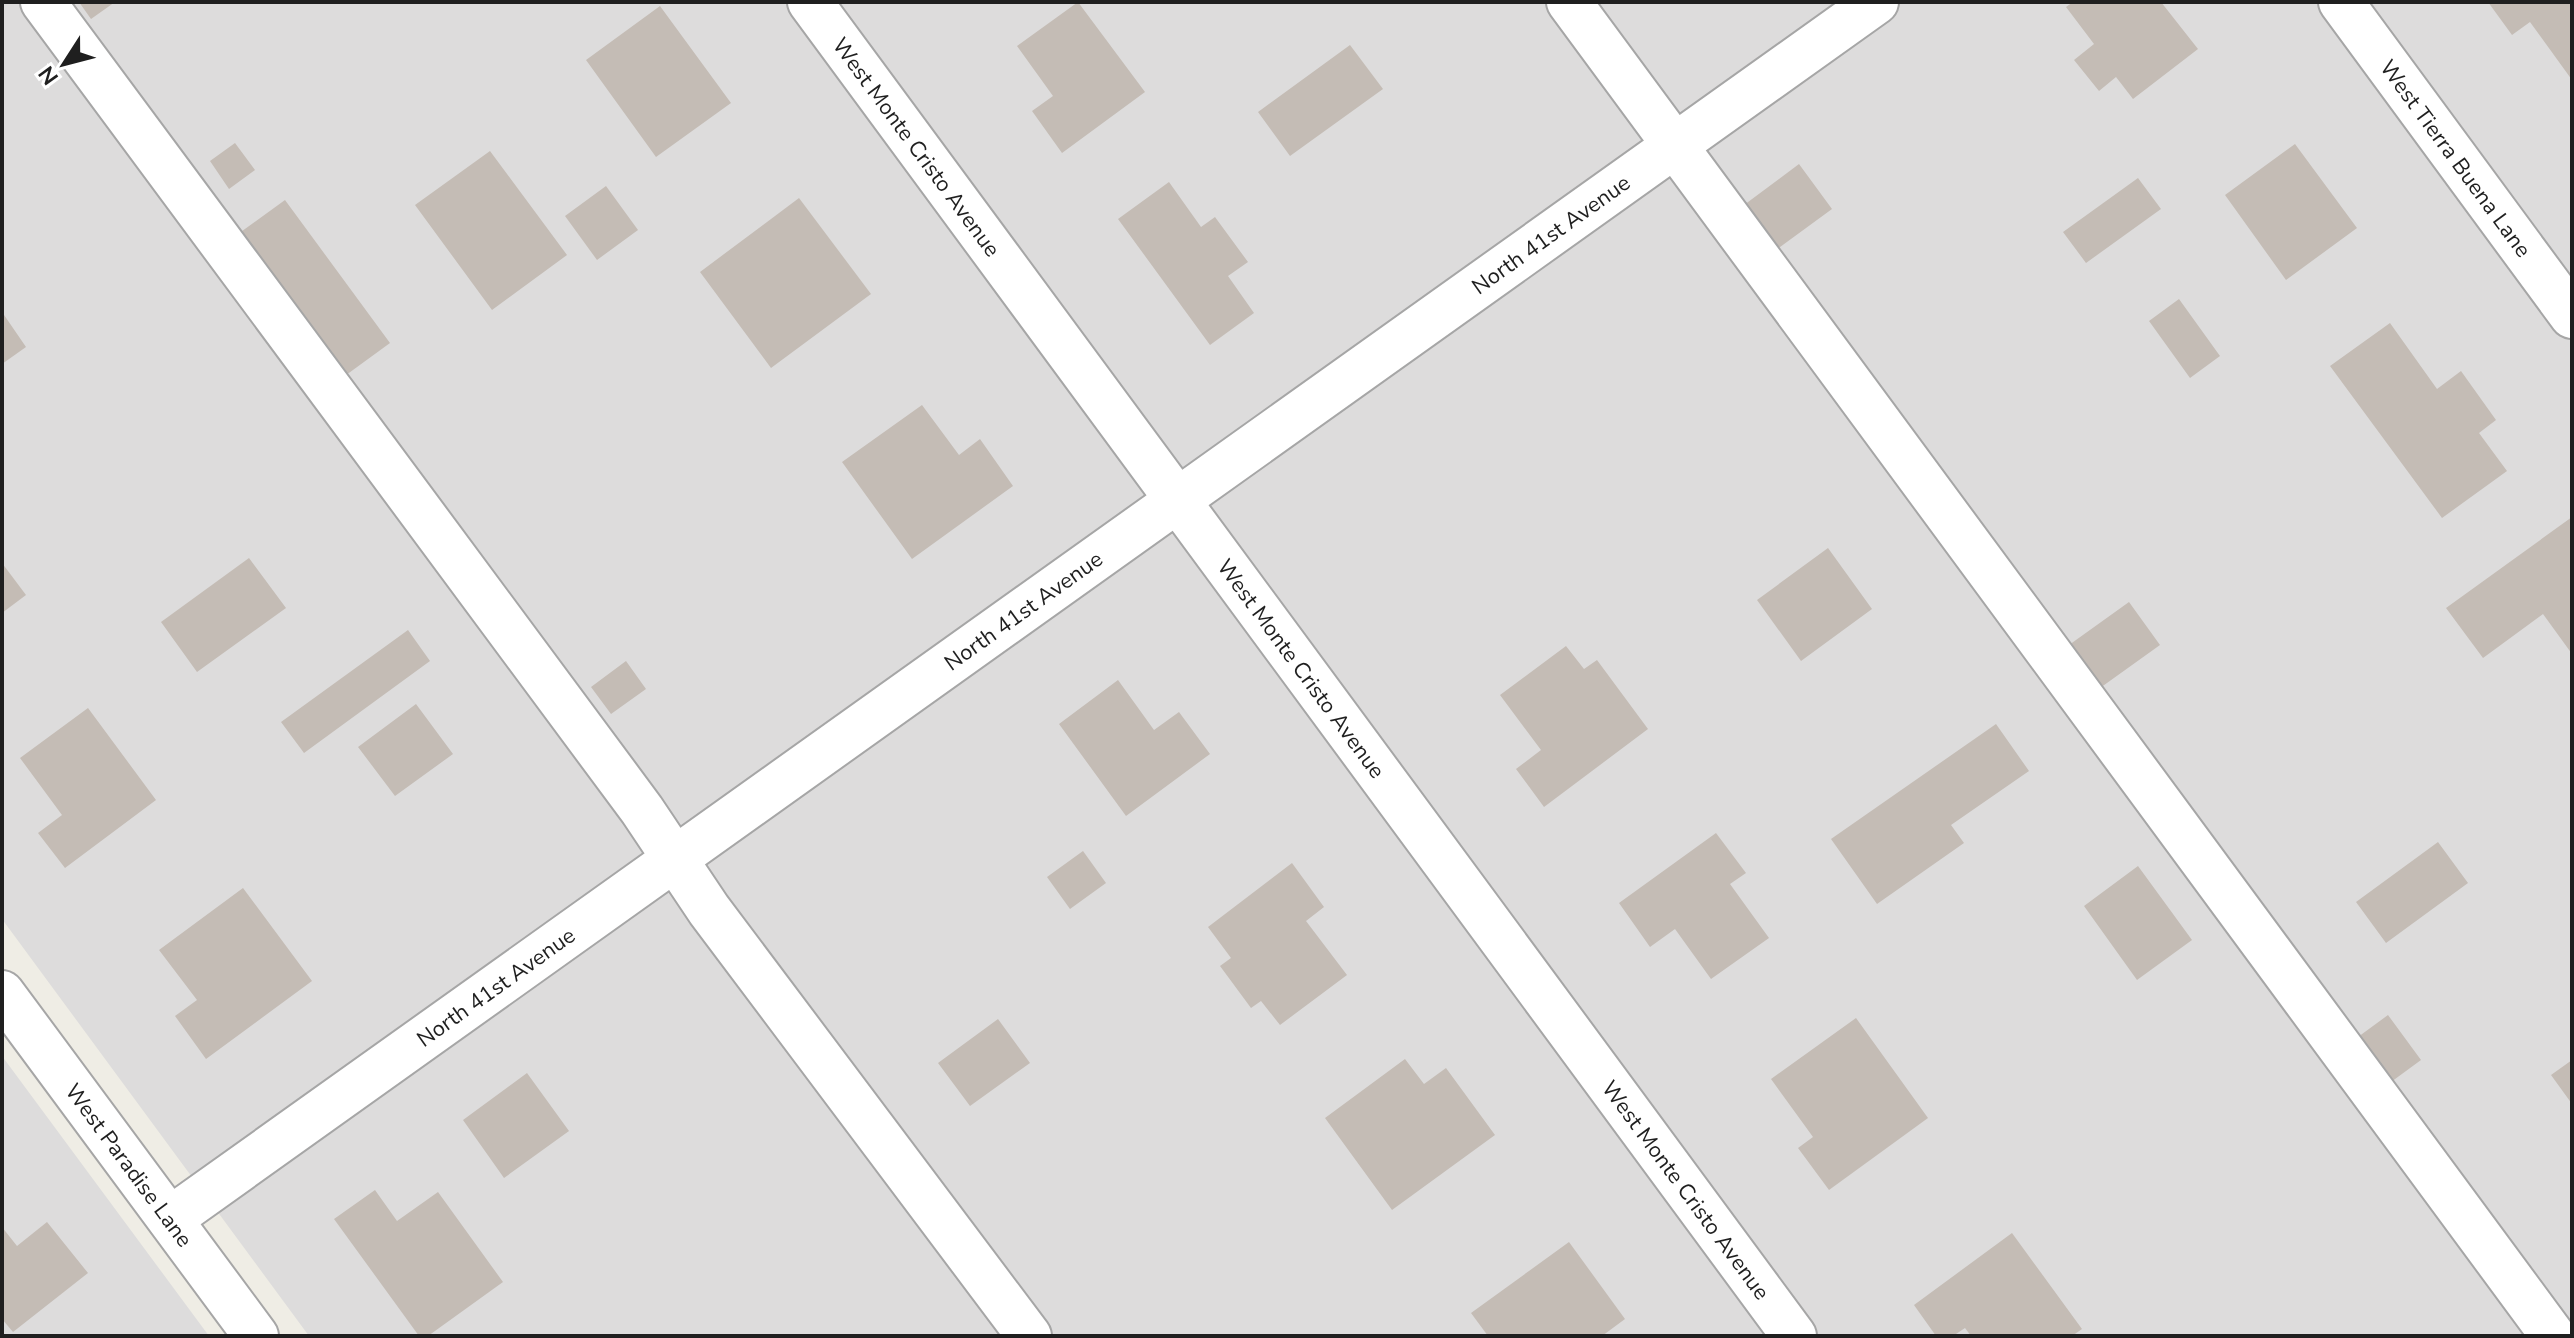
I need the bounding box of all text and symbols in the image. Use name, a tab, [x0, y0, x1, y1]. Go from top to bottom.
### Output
north arrow	[24, 24, 104, 104]
street label: West Monte Cristo Avenue	[825, 32, 1007, 263]
street label: West Tierra Buena Lane	[2373, 54, 2538, 264]
text: N	[32, 60, 66, 91]
street label: North 41st Avenue	[1466, 168, 1637, 302]
street label: North 41st Avenue	[939, 544, 1109, 678]
street label: West Monte Cristo Avenue	[1210, 553, 1392, 785]
street label: North 41st Avenue	[411, 921, 581, 1054]
street label: West Monte Cristo Avenue	[1594, 1075, 1776, 1306]
street label: West Paradise Lane	[58, 1078, 199, 1254]

